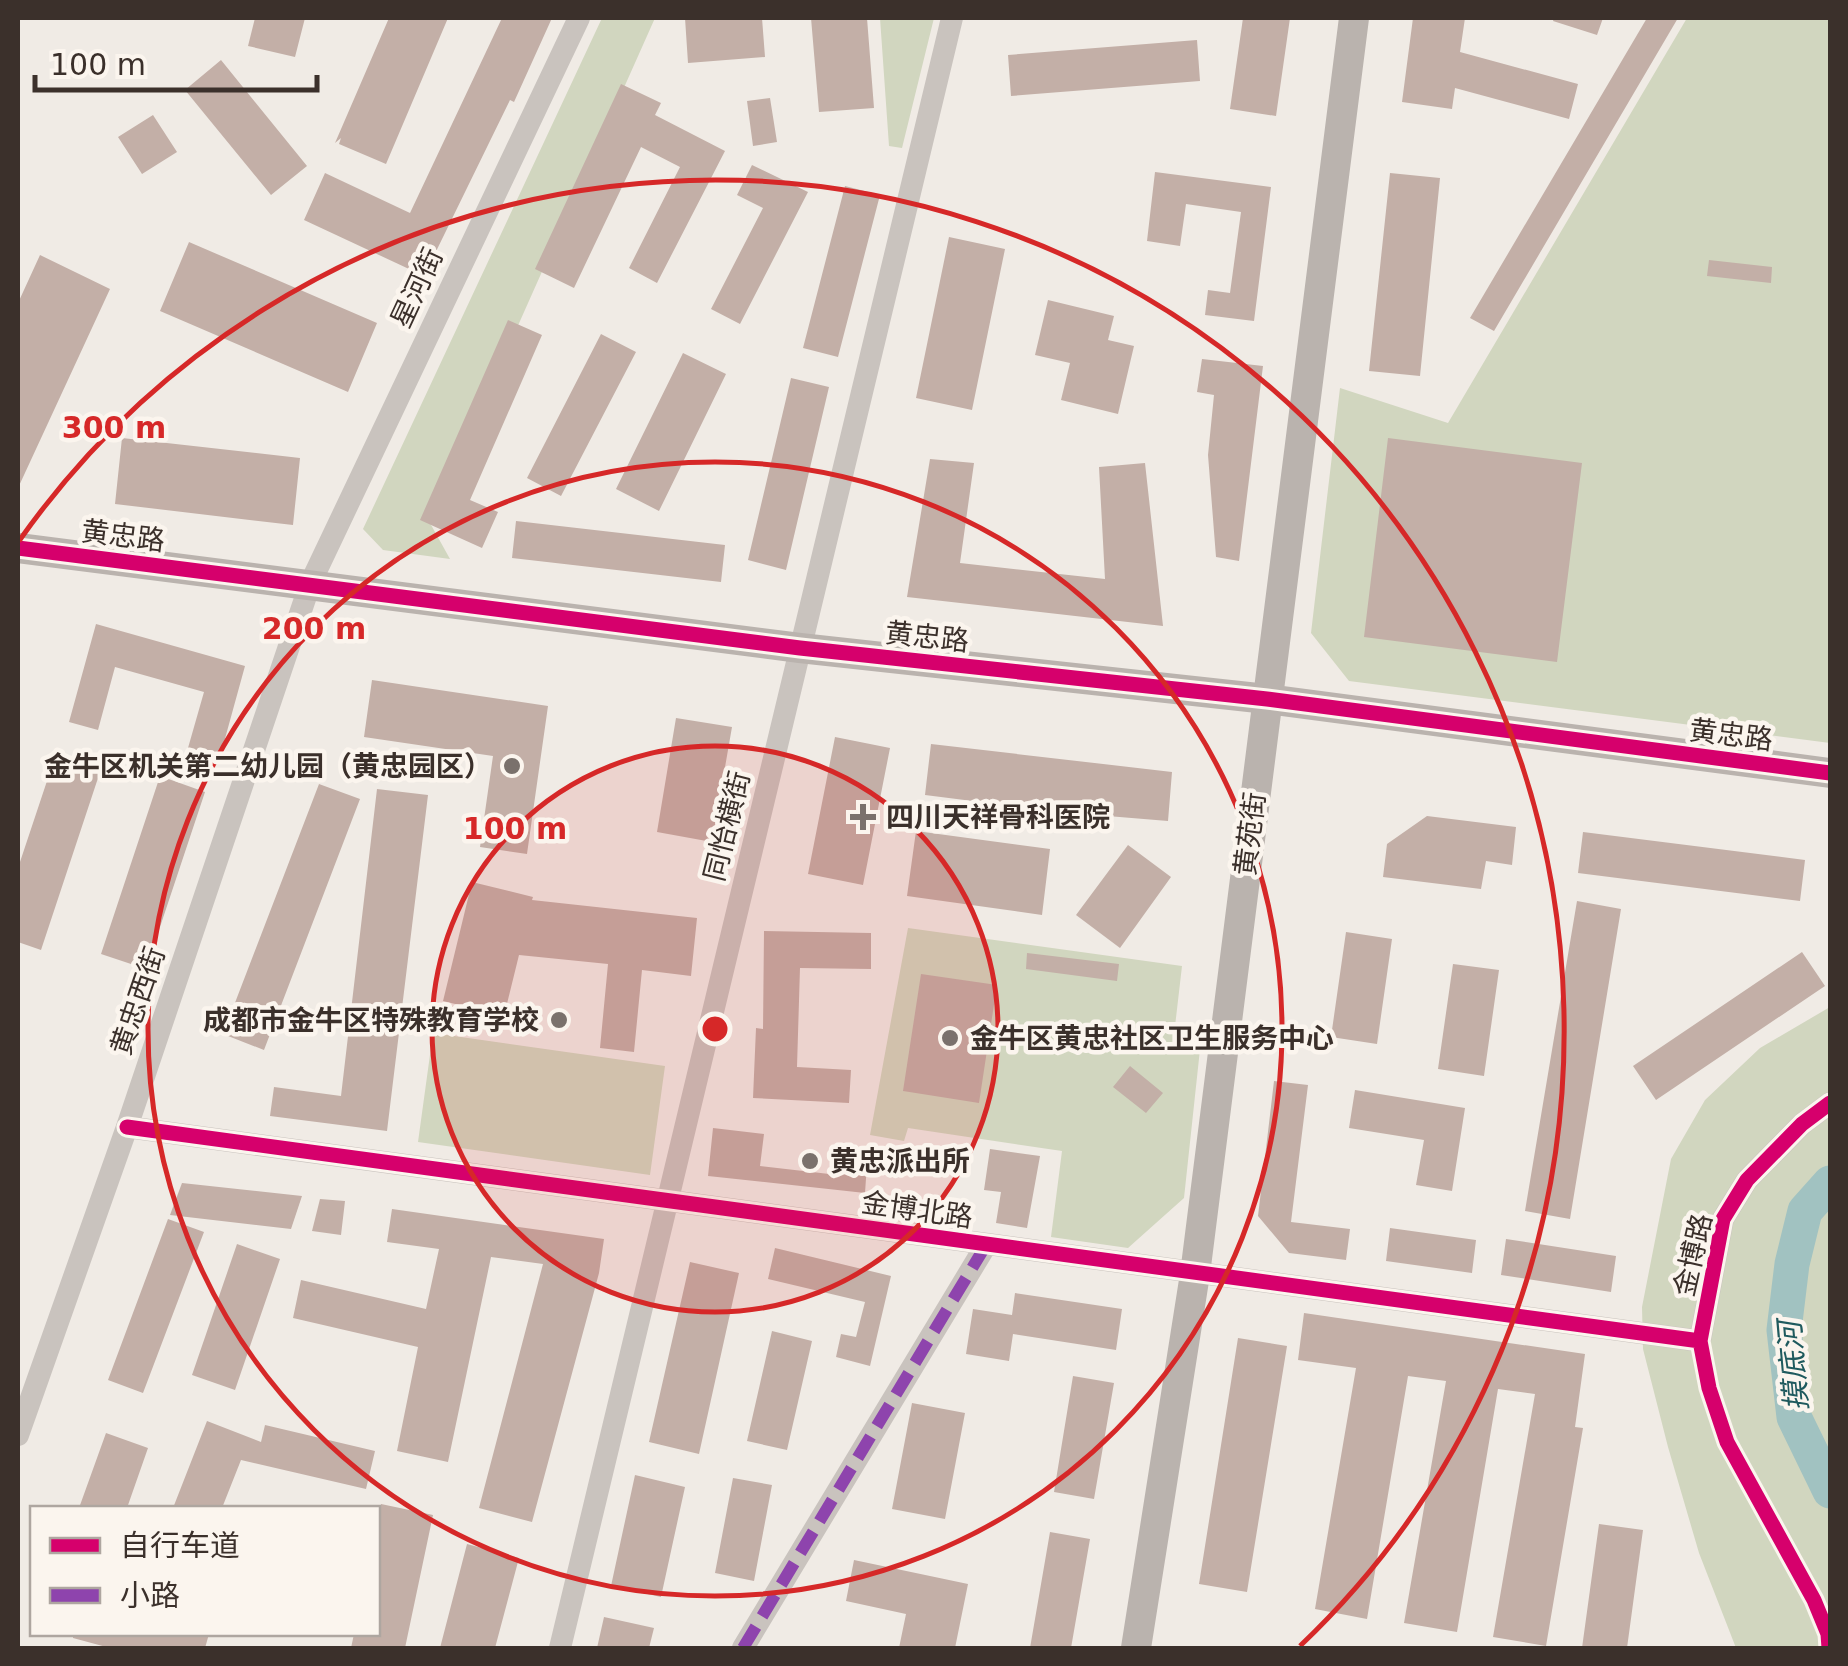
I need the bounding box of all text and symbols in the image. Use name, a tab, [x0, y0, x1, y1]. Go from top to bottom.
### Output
scale bar	[35, 30, 318, 92]
text: 100 m	[50, 47, 146, 82]
street label: 星河街	[384, 243, 450, 333]
text: 300 m	[62, 410, 166, 445]
street label: 黄忠路	[79, 515, 167, 557]
text: 200 m	[262, 611, 366, 646]
street label: 黄忠路	[883, 616, 971, 658]
street label: 黄忠路	[1687, 714, 1775, 756]
place label: 金牛区机关第二幼儿园（黄忠园区）	[44, 750, 492, 783]
marker: 金牛区机关第二幼儿园（黄忠园区）	[501, 755, 523, 777]
street label: 同怡横街	[697, 768, 757, 884]
street label: 黄苑街	[1229, 790, 1271, 878]
place label: 四川天祥骨科医院	[886, 801, 1110, 834]
marker: 四川天祥骨科医院	[850, 804, 876, 830]
text: 100 m	[463, 811, 567, 846]
street label: 黄忠西街	[104, 943, 172, 1059]
place label: 成都市金牛区特殊教育学校	[203, 1004, 539, 1037]
marker: 成都市金牛区特殊教育学校	[548, 1009, 570, 1031]
centre of rings	[697, 1011, 733, 1047]
place label: 金牛区黄忠社区卫生服务中心	[970, 1022, 1334, 1055]
marker: 金牛区黄忠社区卫生服务中心	[939, 1027, 961, 1049]
place label: 黄忠派出所	[830, 1145, 970, 1178]
marker: 黄忠派出所	[799, 1150, 821, 1172]
street label: 金博北路	[859, 1186, 975, 1234]
street label: 金博路	[1667, 1210, 1719, 1300]
water label: 摸底河	[1771, 1315, 1814, 1412]
legend	[30, 1506, 380, 1636]
text: 自行车道	[120, 1528, 240, 1563]
text: 小路	[120, 1578, 180, 1613]

